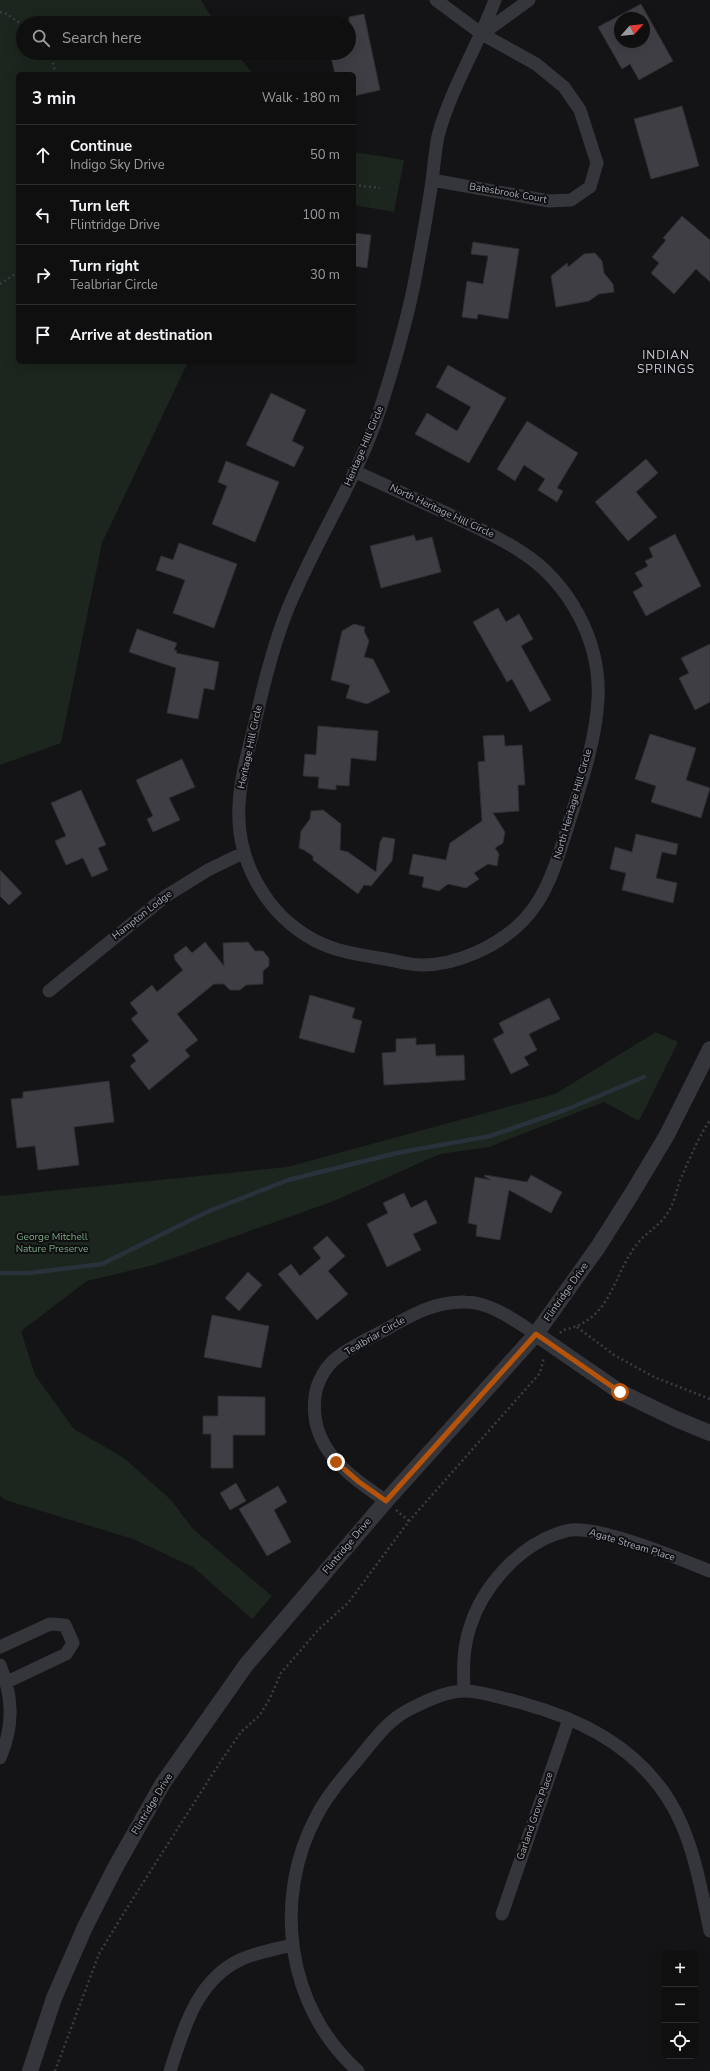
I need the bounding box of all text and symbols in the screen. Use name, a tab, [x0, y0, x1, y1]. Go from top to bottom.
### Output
north arrow	[614, 12, 650, 48]
search box	[16, 16, 356, 60]
icon: search	[30, 27, 52, 49]
text: Search here	[62, 28, 142, 48]
text: 3 min	[32, 87, 76, 110]
text: Walk · 180 m	[262, 89, 340, 107]
text: Continue	[70, 136, 132, 156]
icon: ahead	[32, 144, 54, 166]
text: 50 m	[310, 146, 340, 164]
text: Indigo Sky Drive	[70, 156, 165, 174]
street label: Batesbrook Court	[468, 179, 548, 207]
text: Turn left	[70, 196, 129, 216]
icon: left	[32, 204, 54, 226]
text: 100 m	[302, 206, 340, 224]
text: Flintridge Drive	[70, 216, 160, 234]
text: Turn right	[70, 256, 139, 276]
icon: right	[32, 264, 54, 286]
text: 30 m	[310, 266, 340, 284]
text: Tealbriar Circle	[70, 276, 158, 294]
icon: arrive	[32, 324, 54, 346]
text: Arrive at destination	[70, 325, 213, 345]
district label: INDIAN SPRINGS	[637, 347, 695, 377]
street label: Heritage Hill Circle	[341, 404, 387, 488]
street label: North Heritage Hill Circle	[387, 481, 497, 541]
street label: Heritage Hill Circle	[234, 704, 266, 790]
street label: North Heritage Hill Circle	[551, 747, 595, 861]
street label: Hampton Lodge	[109, 887, 175, 943]
park label: George Mitchell Nature Preserve	[16, 1230, 88, 1256]
street label: Flintridge Drive	[540, 1260, 592, 1324]
street label: Tealbriar Circle	[342, 1313, 408, 1359]
route start	[611, 1383, 629, 1401]
route end	[327, 1453, 345, 1471]
street label: Flintridge Drive	[319, 1515, 375, 1577]
street label: Agate Stream Place	[587, 1525, 677, 1565]
street label: Garland Grove Place	[513, 1770, 557, 1862]
street label: Flintridge Drive	[128, 1771, 176, 1837]
map controls	[662, 1951, 698, 2059]
button: +	[662, 1951, 698, 1987]
button: −	[662, 1987, 698, 2023]
button: locate	[662, 2023, 698, 2059]

